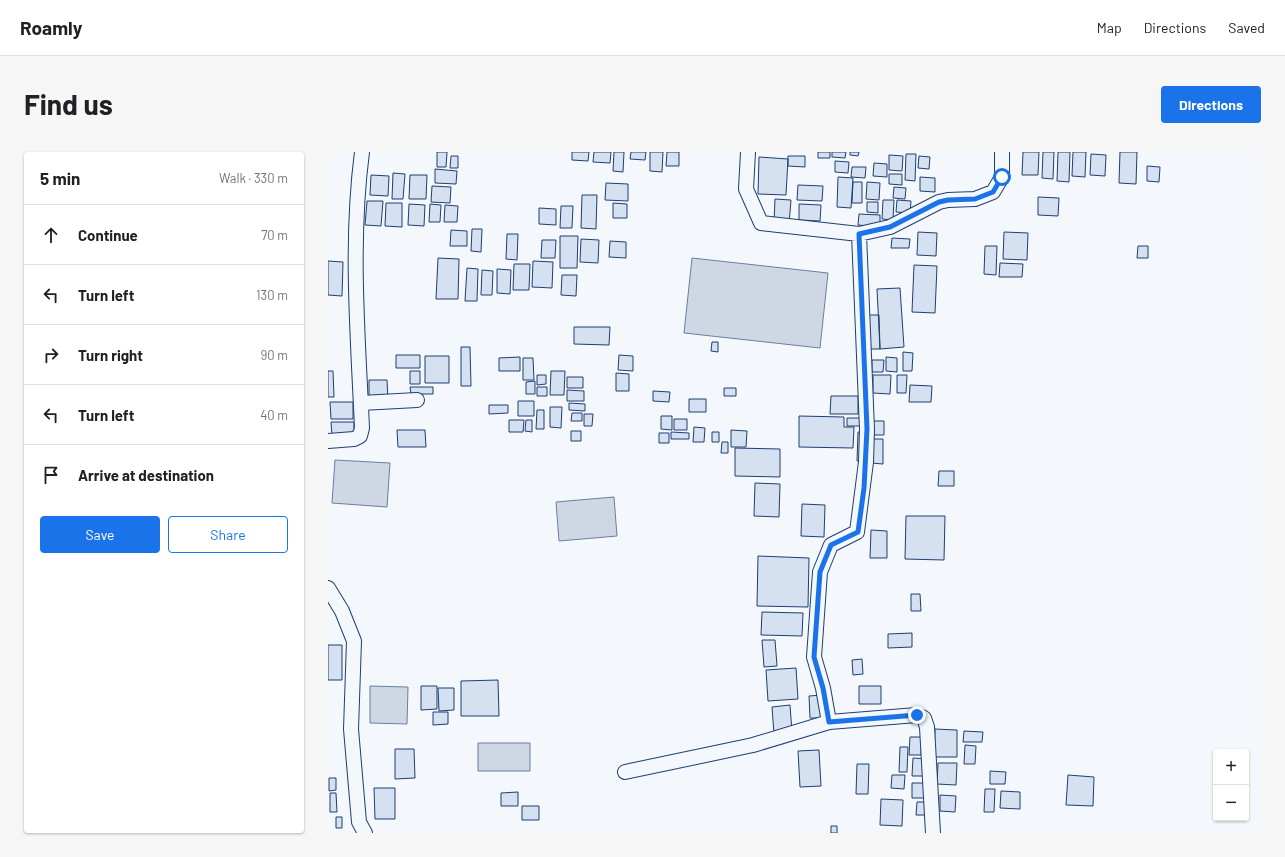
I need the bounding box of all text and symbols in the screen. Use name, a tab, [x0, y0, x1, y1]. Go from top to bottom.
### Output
text: Roamly	[20, 16, 82, 39]
text: Map	[1097, 19, 1122, 36]
text: Directions	[1144, 19, 1206, 36]
text: Saved	[1228, 19, 1265, 36]
button: Directions	[1161, 86, 1261, 123]
text: Find us	[24, 87, 113, 121]
text: 5 min	[40, 168, 80, 188]
route start	[993, 168, 1011, 186]
text: Walk · 330 m	[219, 170, 288, 186]
icon: ahead	[40, 224, 62, 246]
text: Continue	[78, 226, 138, 244]
text: 70 m	[261, 227, 288, 243]
icon: left	[40, 284, 62, 306]
text: Turn left	[78, 286, 134, 304]
text: 130 m	[256, 287, 288, 303]
icon: right	[40, 344, 62, 366]
text: Turn right	[78, 346, 143, 364]
text: 90 m	[261, 347, 288, 363]
icon: left	[40, 404, 62, 426]
text: Turn left	[78, 406, 134, 424]
text: 40 m	[260, 407, 288, 423]
icon: arrive	[40, 464, 62, 486]
text: Arrive at destination	[78, 466, 214, 484]
button: Save	[40, 516, 160, 553]
button: Share	[168, 516, 288, 553]
route end	[908, 706, 926, 724]
map controls	[1213, 749, 1249, 821]
button: +	[1213, 749, 1249, 785]
button: −	[1213, 785, 1249, 821]

